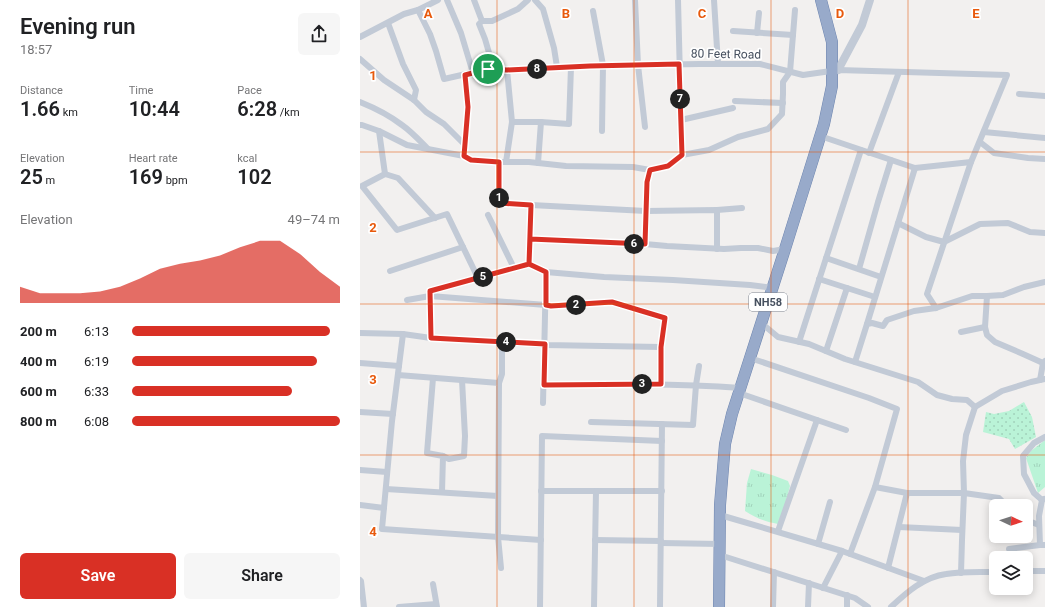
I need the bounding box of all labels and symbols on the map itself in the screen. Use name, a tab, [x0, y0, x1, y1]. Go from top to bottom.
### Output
text: A	[424, 6, 433, 21]
text: B	[562, 6, 570, 21]
text: C	[698, 6, 707, 21]
text: D	[836, 6, 844, 21]
text: E	[972, 6, 980, 21]
street label: 80 Feet Road	[691, 46, 761, 62]
pin	[471, 52, 505, 86]
pin: 8	[527, 59, 547, 79]
text: 1	[369, 68, 377, 83]
pin: 7	[670, 89, 690, 109]
pin: 1	[489, 188, 509, 208]
text: 2	[369, 220, 377, 235]
pin: 6	[624, 234, 644, 254]
pin: 5	[473, 267, 493, 287]
road number: NH58	[749, 293, 787, 311]
pin: 2	[566, 295, 586, 315]
pin: 4	[496, 332, 516, 352]
text: 3	[369, 372, 377, 387]
pin: 3	[632, 374, 652, 394]
north arrow	[989, 499, 1033, 543]
text: 4	[369, 524, 377, 539]

